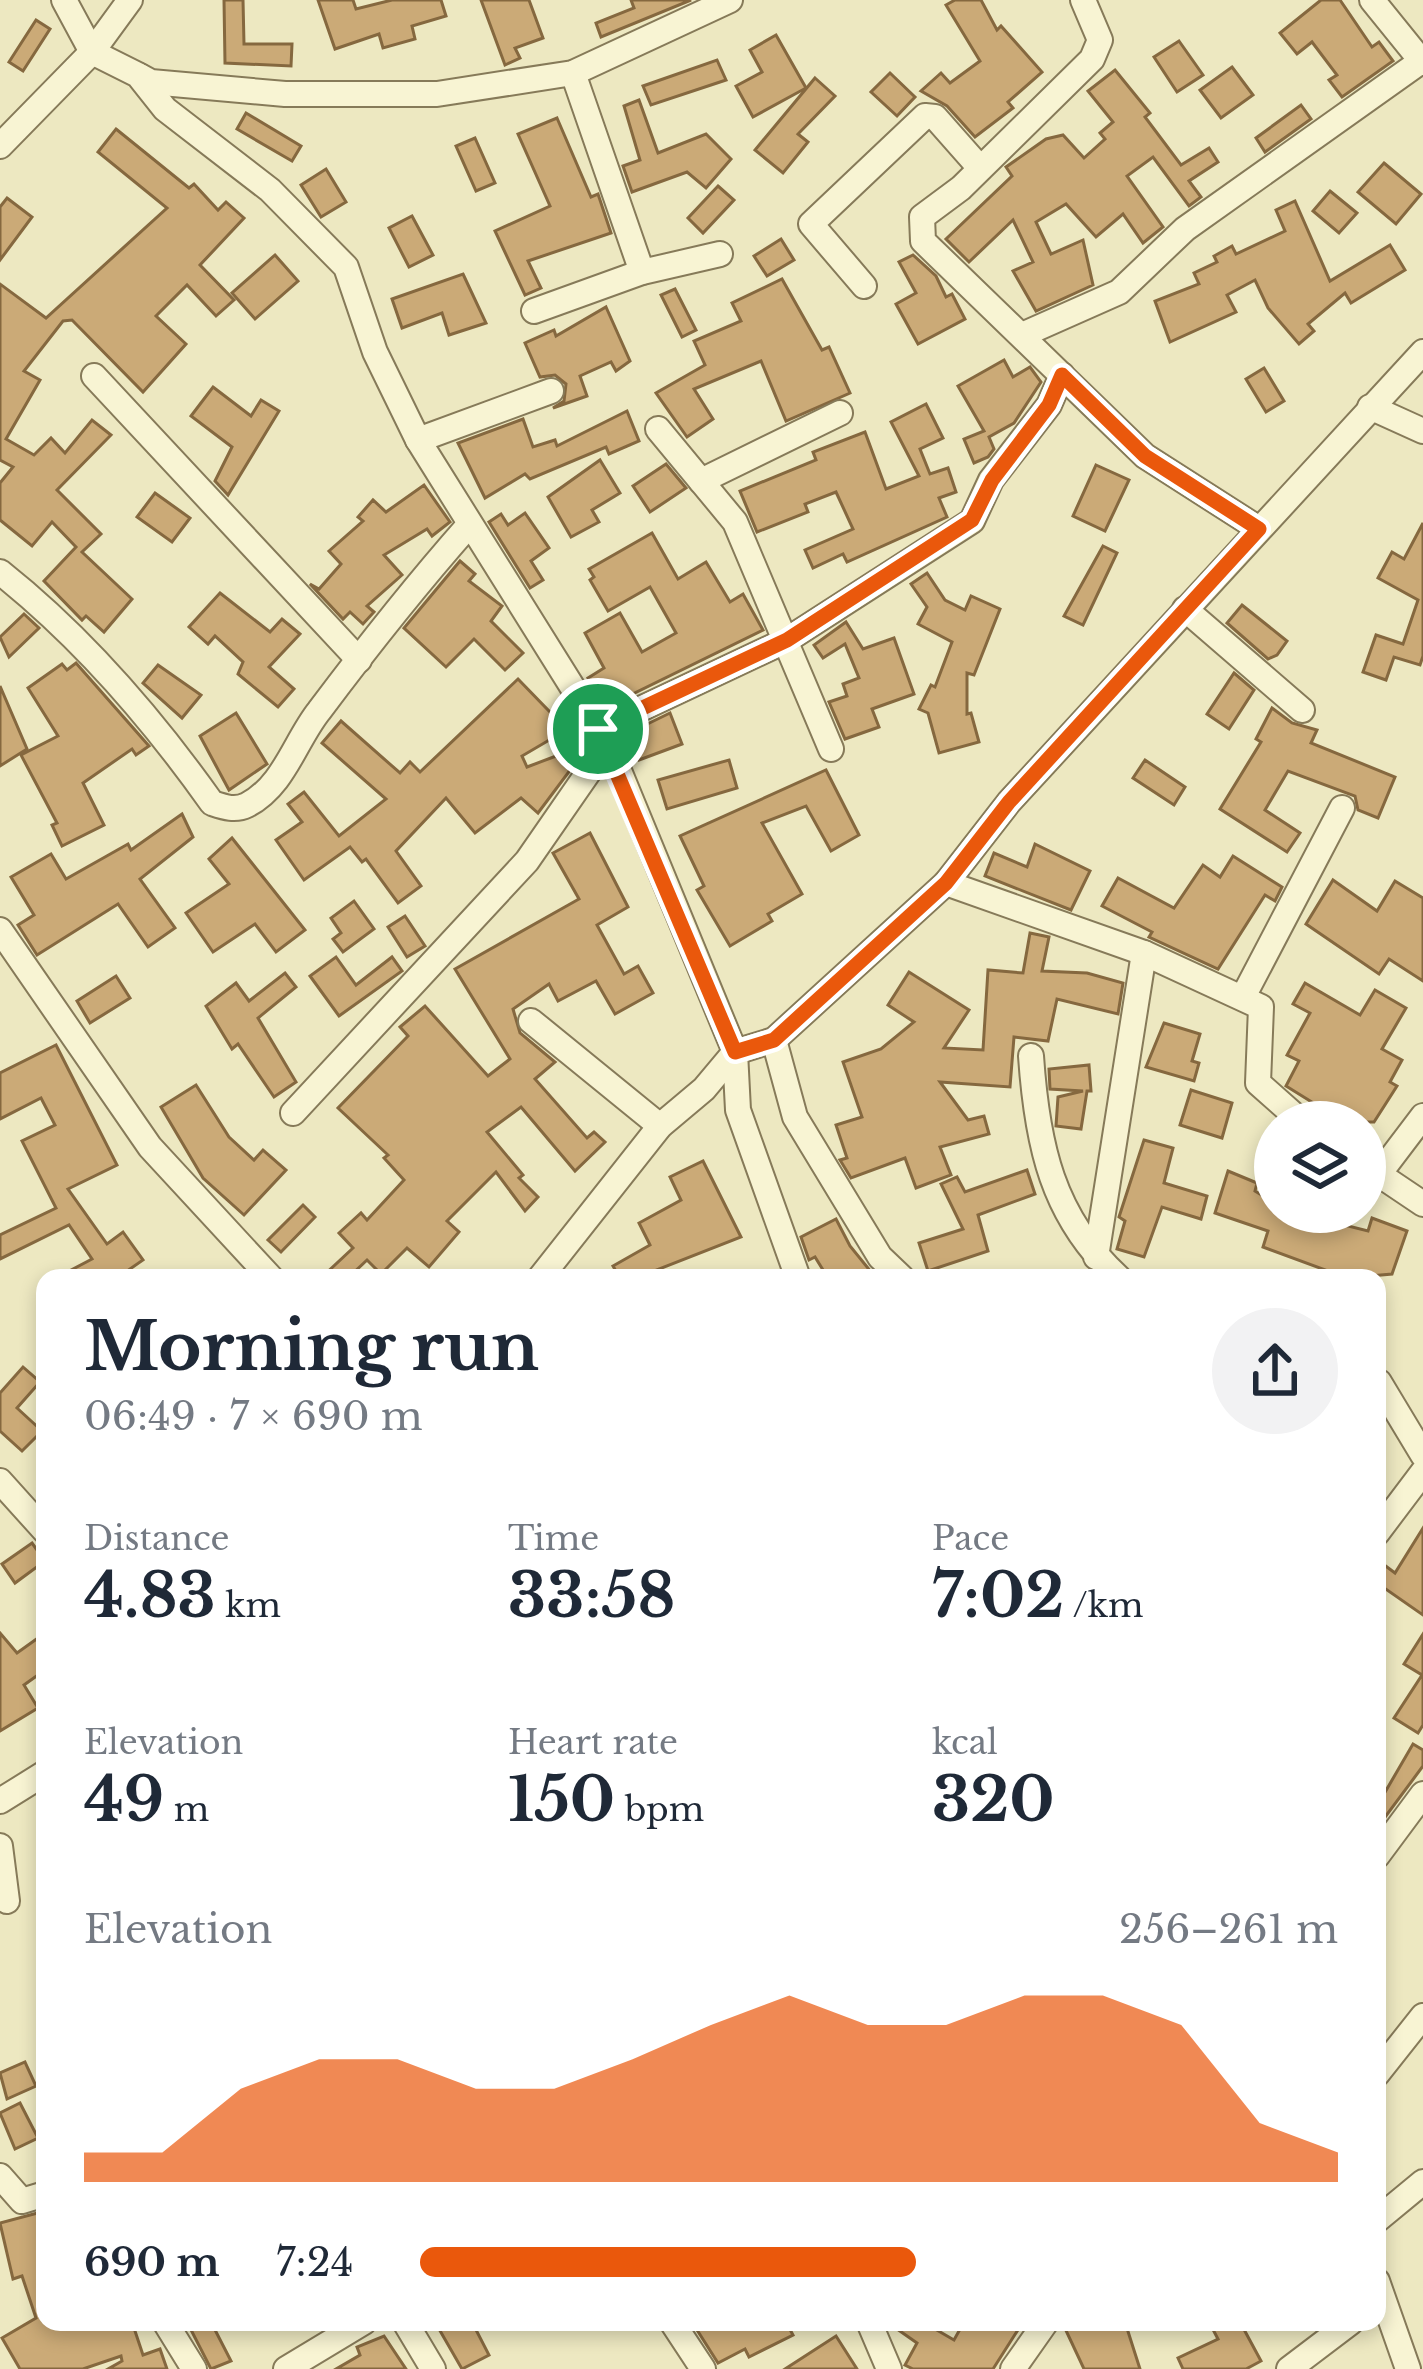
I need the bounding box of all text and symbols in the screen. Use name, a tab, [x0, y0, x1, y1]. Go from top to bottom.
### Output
pin	[547, 678, 649, 780]
icon: arrive	[565, 696, 631, 762]
map controls	[1254, 1101, 1386, 1233]
button: layers	[1254, 1101, 1386, 1233]
text: Morning run	[84, 1306, 539, 1388]
button: share	[1212, 1308, 1338, 1434]
text: 06:49 · 7 × 690 m	[84, 1392, 423, 1441]
text: Distance	[84, 1518, 230, 1559]
text: Time	[508, 1518, 599, 1559]
text: Pace	[932, 1518, 1009, 1559]
text: 4.83	[84, 1559, 216, 1633]
text: 33:58	[508, 1559, 675, 1633]
text: 7:02	[932, 1559, 1064, 1633]
text: km	[216, 1585, 281, 1626]
text: /km	[1064, 1585, 1143, 1626]
text: Elevation	[84, 1722, 243, 1763]
text: Heart rate	[508, 1722, 678, 1763]
text: kcal	[932, 1722, 998, 1763]
text: 49	[84, 1763, 164, 1837]
text: 150	[508, 1763, 615, 1837]
text: 320	[932, 1763, 1055, 1837]
text: m	[164, 1789, 209, 1830]
text: bpm	[615, 1789, 704, 1830]
text: Elevation	[84, 1905, 272, 1954]
text: 256–261 m	[1119, 1905, 1338, 1954]
text: 690 m	[84, 2238, 220, 2287]
text: 7:24	[276, 2238, 354, 2287]

